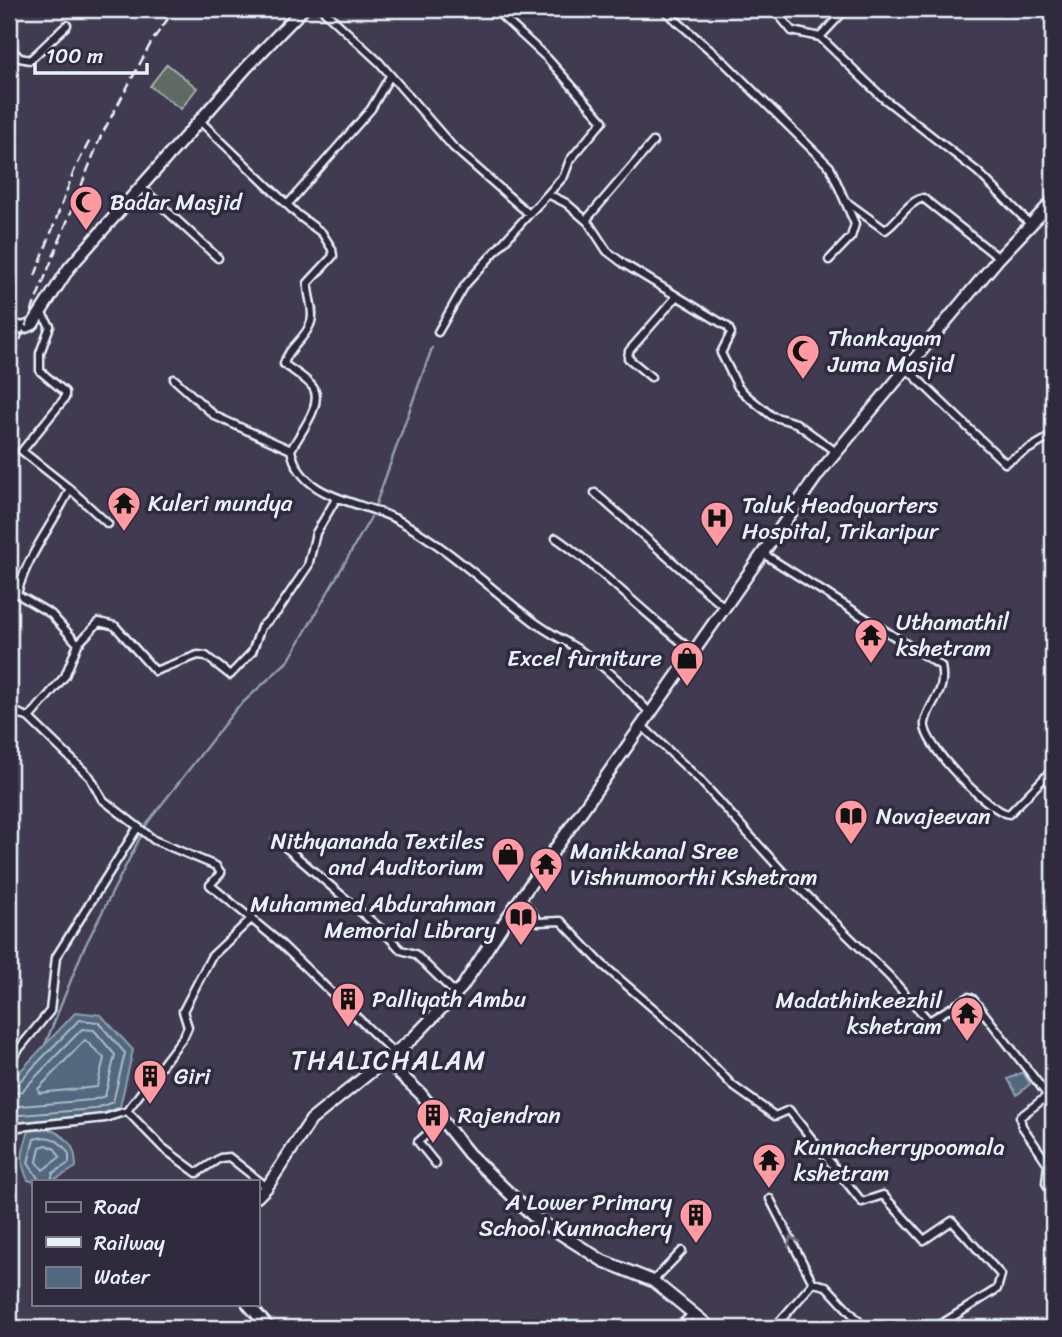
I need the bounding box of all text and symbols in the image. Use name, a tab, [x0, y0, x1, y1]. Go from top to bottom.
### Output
scale bar	[35, 32, 147, 76]
text: 100 m	[46, 37, 103, 75]
place label: Badar Masjid	[110, 182, 244, 223]
mosque icon: Badar Masjid	[67, 183, 105, 232]
place label: Thankayam Juma Masjid	[827, 318, 955, 385]
mosque icon: Thankayam Juma Masjid	[784, 332, 822, 381]
place label: Kuleri mundya	[148, 483, 293, 524]
temple icon: Kuleri mundya	[105, 484, 143, 533]
place label: Taluk Headquarters Hospital, Trikaripur	[742, 485, 940, 552]
hospital icon: Taluk Headquarters Hospital, Trikaripur	[698, 499, 736, 548]
place label: Uthamathil kshetram	[896, 602, 1010, 669]
temple icon: Uthamathil kshetram	[852, 616, 890, 665]
place label: Excel furniture	[507, 638, 662, 679]
shop icon: Excel furniture	[668, 639, 706, 688]
place label: Navajeevan	[876, 796, 991, 837]
library icon: Navajeevan	[832, 797, 870, 846]
place label: Nithyananda Textiles and Auditorium	[271, 821, 484, 888]
place label: Manikkanal Sree Vishnumoorthi Kshetram	[570, 831, 818, 898]
shop icon: Nithyananda Textiles and Auditorium	[489, 835, 527, 884]
temple icon: Manikkanal Sree Vishnumoorthi Kshetram	[527, 845, 565, 894]
place label: Muhammed Abdurahman Memorial Library	[250, 884, 496, 951]
library icon: Muhammed Abdurahman Memorial Library	[502, 898, 540, 947]
place label: Palliyath Ambu	[372, 979, 527, 1020]
building icon: Palliyath Ambu	[329, 980, 367, 1029]
place label: Madathinkeezhil kshetram	[775, 980, 942, 1047]
temple icon: Madathinkeezhil kshetram	[948, 994, 986, 1043]
district label: THALICHALAM	[291, 1037, 487, 1083]
place label: Giri	[174, 1056, 211, 1097]
building icon: Giri	[131, 1057, 169, 1106]
place label: Rajendran	[458, 1095, 561, 1136]
building icon: Rajendran	[414, 1096, 452, 1145]
place label: Kunnacherrypoomala kshetram	[794, 1127, 1005, 1194]
temple icon: Kunnacherrypoomala kshetram	[750, 1141, 788, 1190]
legend	[32, 1180, 259, 1306]
place label: A Lower Primary School Kunnachery	[479, 1182, 672, 1249]
text: Road	[94, 1188, 141, 1226]
building icon: A Lower Primary School Kunnachery	[677, 1196, 715, 1245]
text: Railway	[94, 1224, 165, 1262]
one-way arrow	[786, 1236, 800, 1248]
text: Water	[94, 1258, 151, 1296]

